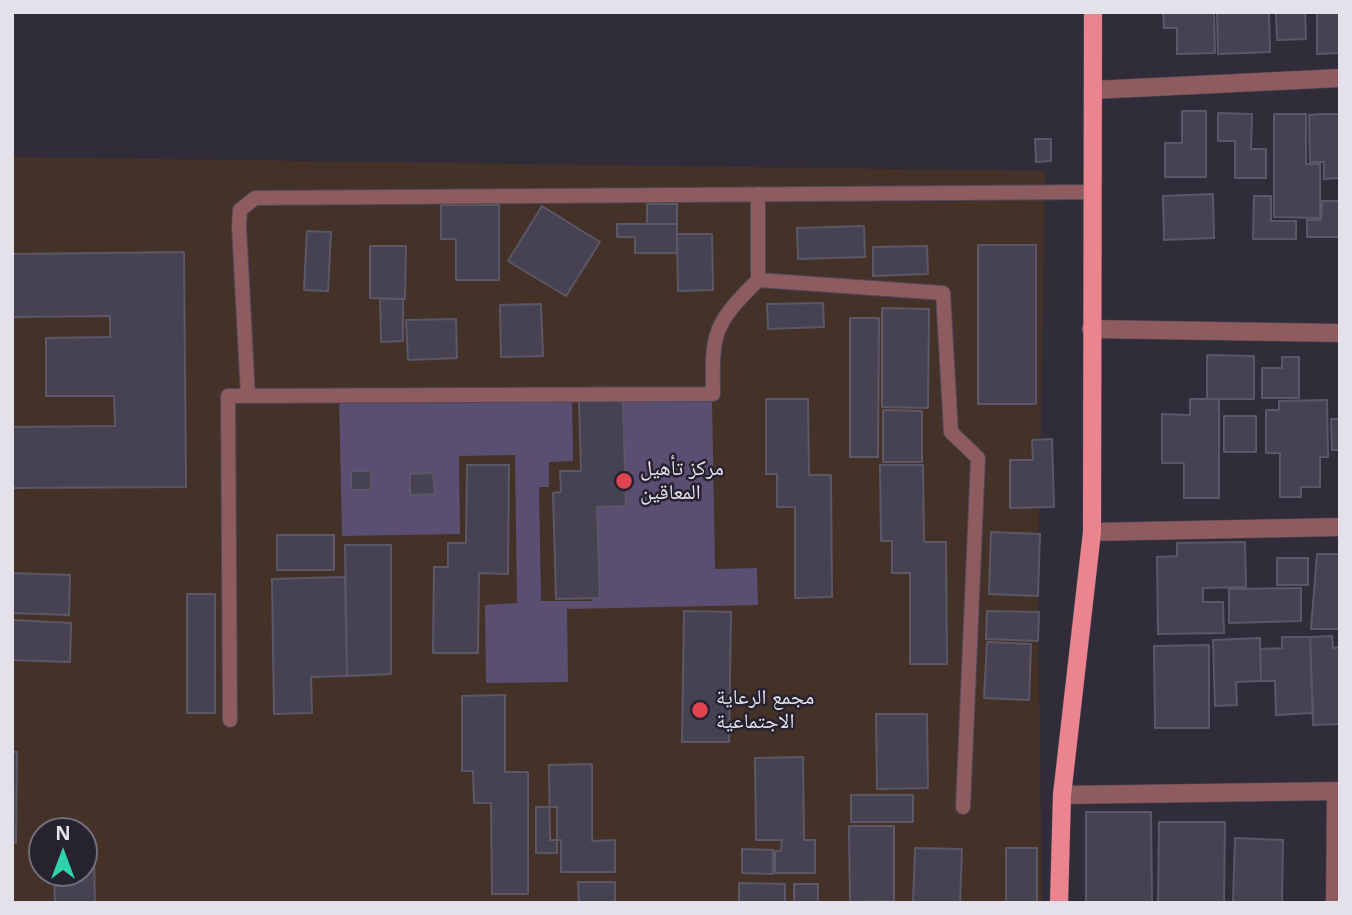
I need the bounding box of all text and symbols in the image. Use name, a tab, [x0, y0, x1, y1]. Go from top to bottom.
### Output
place label: مركز تأهيل المعاقين	[640, 456, 724, 506]
marker: مركز تأهيل المعاقين	[614, 471, 634, 491]
place label: مجمع الرعاية الاجتماعية	[716, 685, 814, 735]
marker: مجمع الرعاية الاجتماعية	[690, 700, 710, 720]
north arrow	[28, 817, 98, 887]
text: N	[55, 820, 71, 846]

